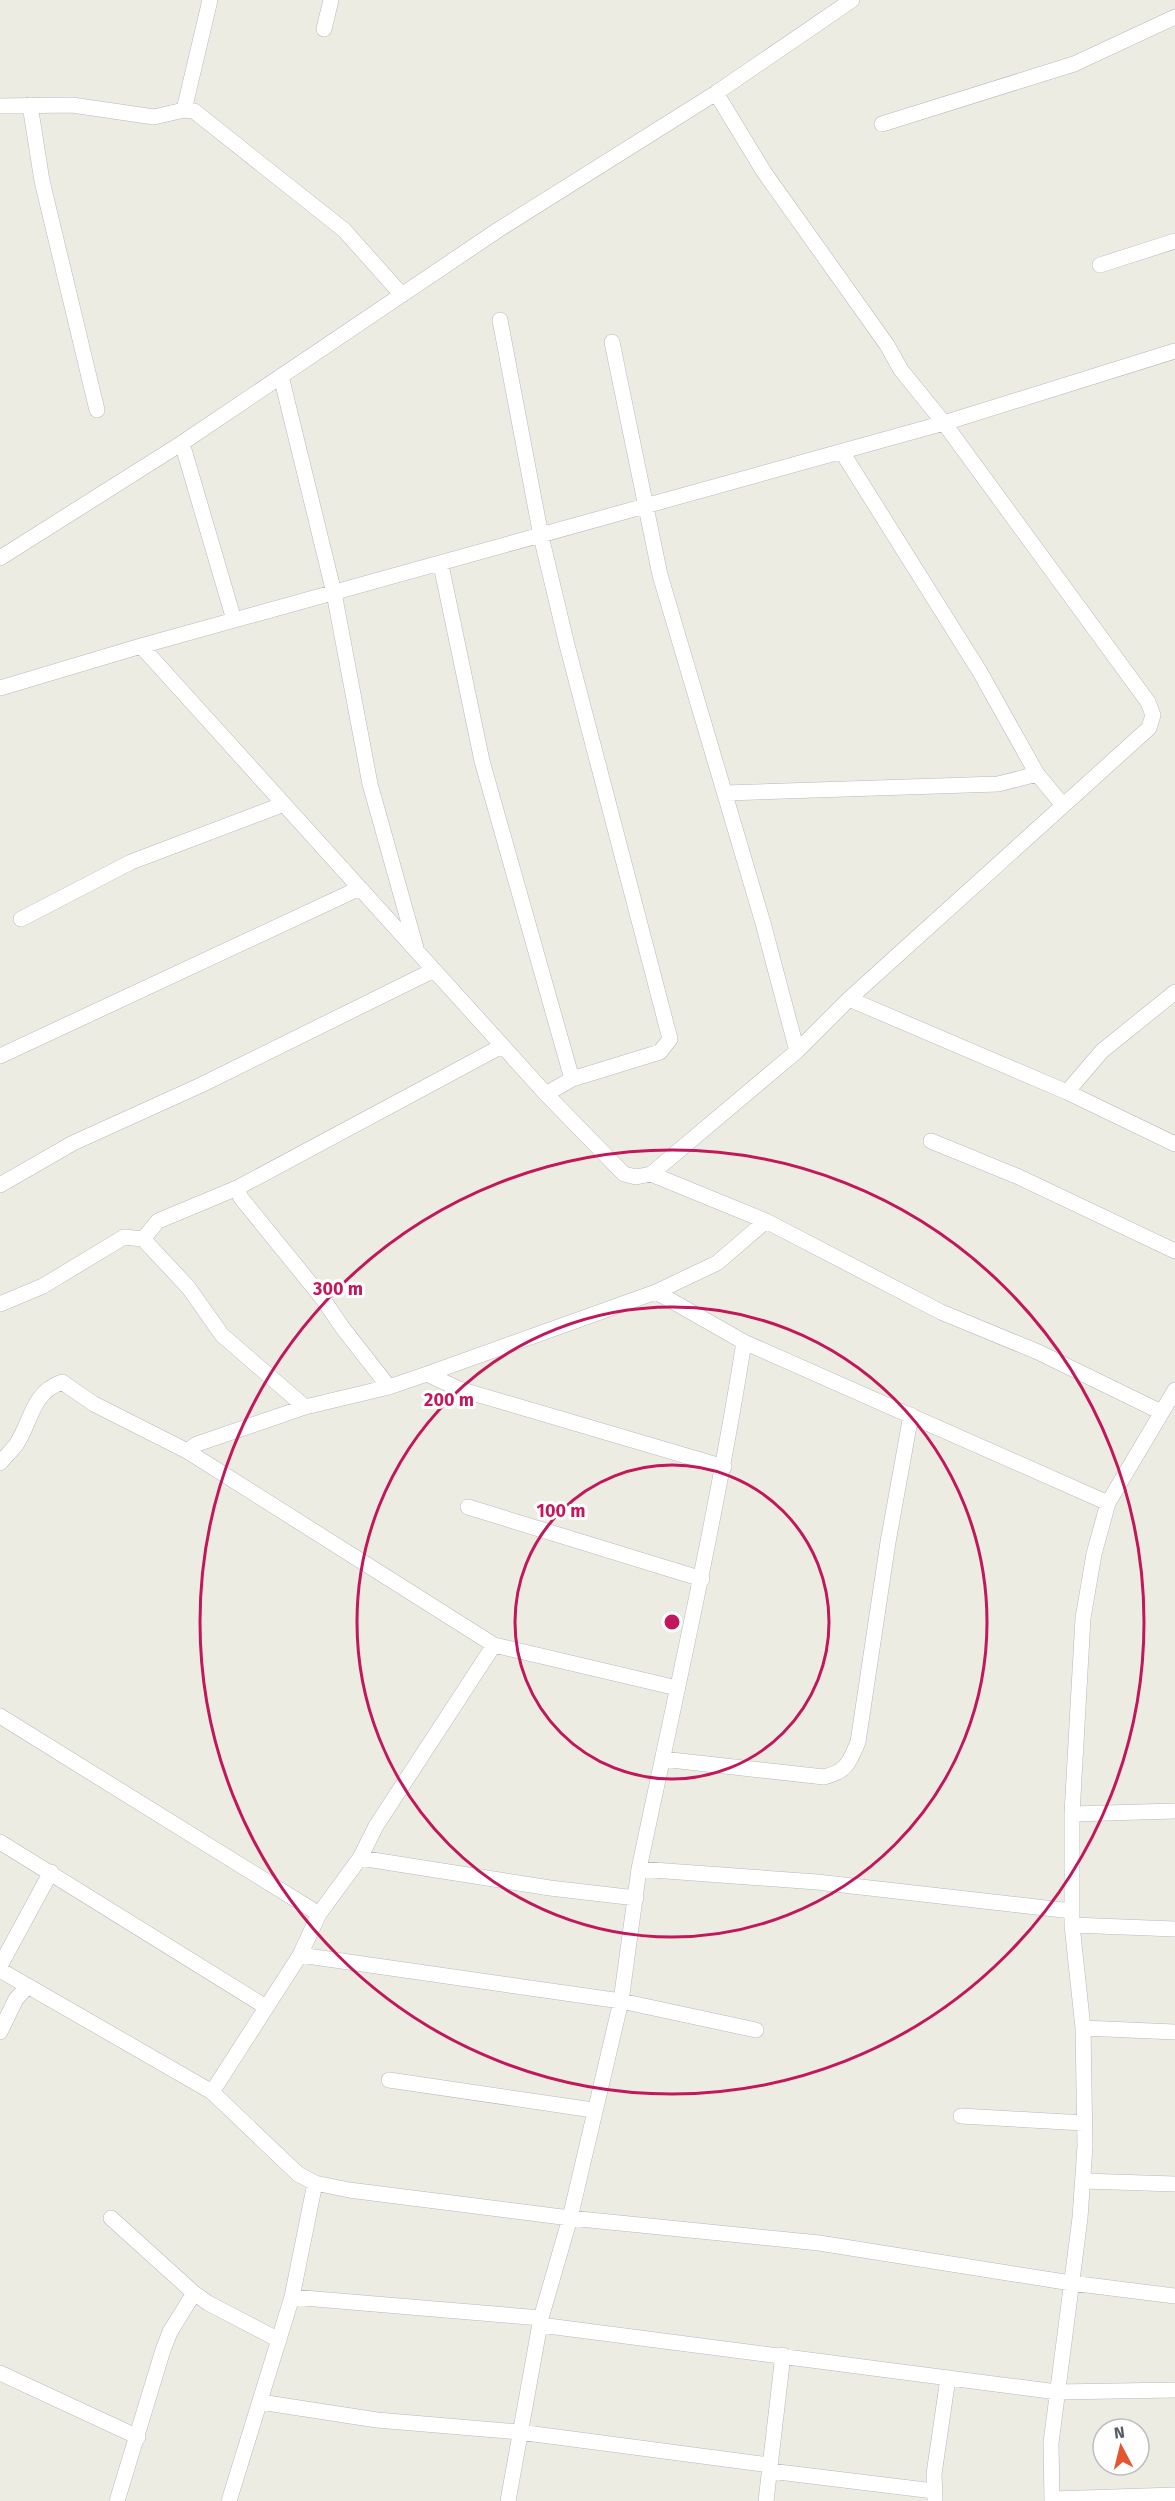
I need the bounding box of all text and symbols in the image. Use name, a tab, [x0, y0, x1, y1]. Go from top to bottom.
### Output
text: 300 m	[312, 1278, 363, 1300]
text: 200 m	[424, 1389, 474, 1411]
text: 100 m	[537, 1500, 585, 1522]
centre of rings	[662, 1612, 682, 1632]
north arrow	[1091, 2417, 1151, 2477]
text: N	[1113, 2423, 1126, 2443]

